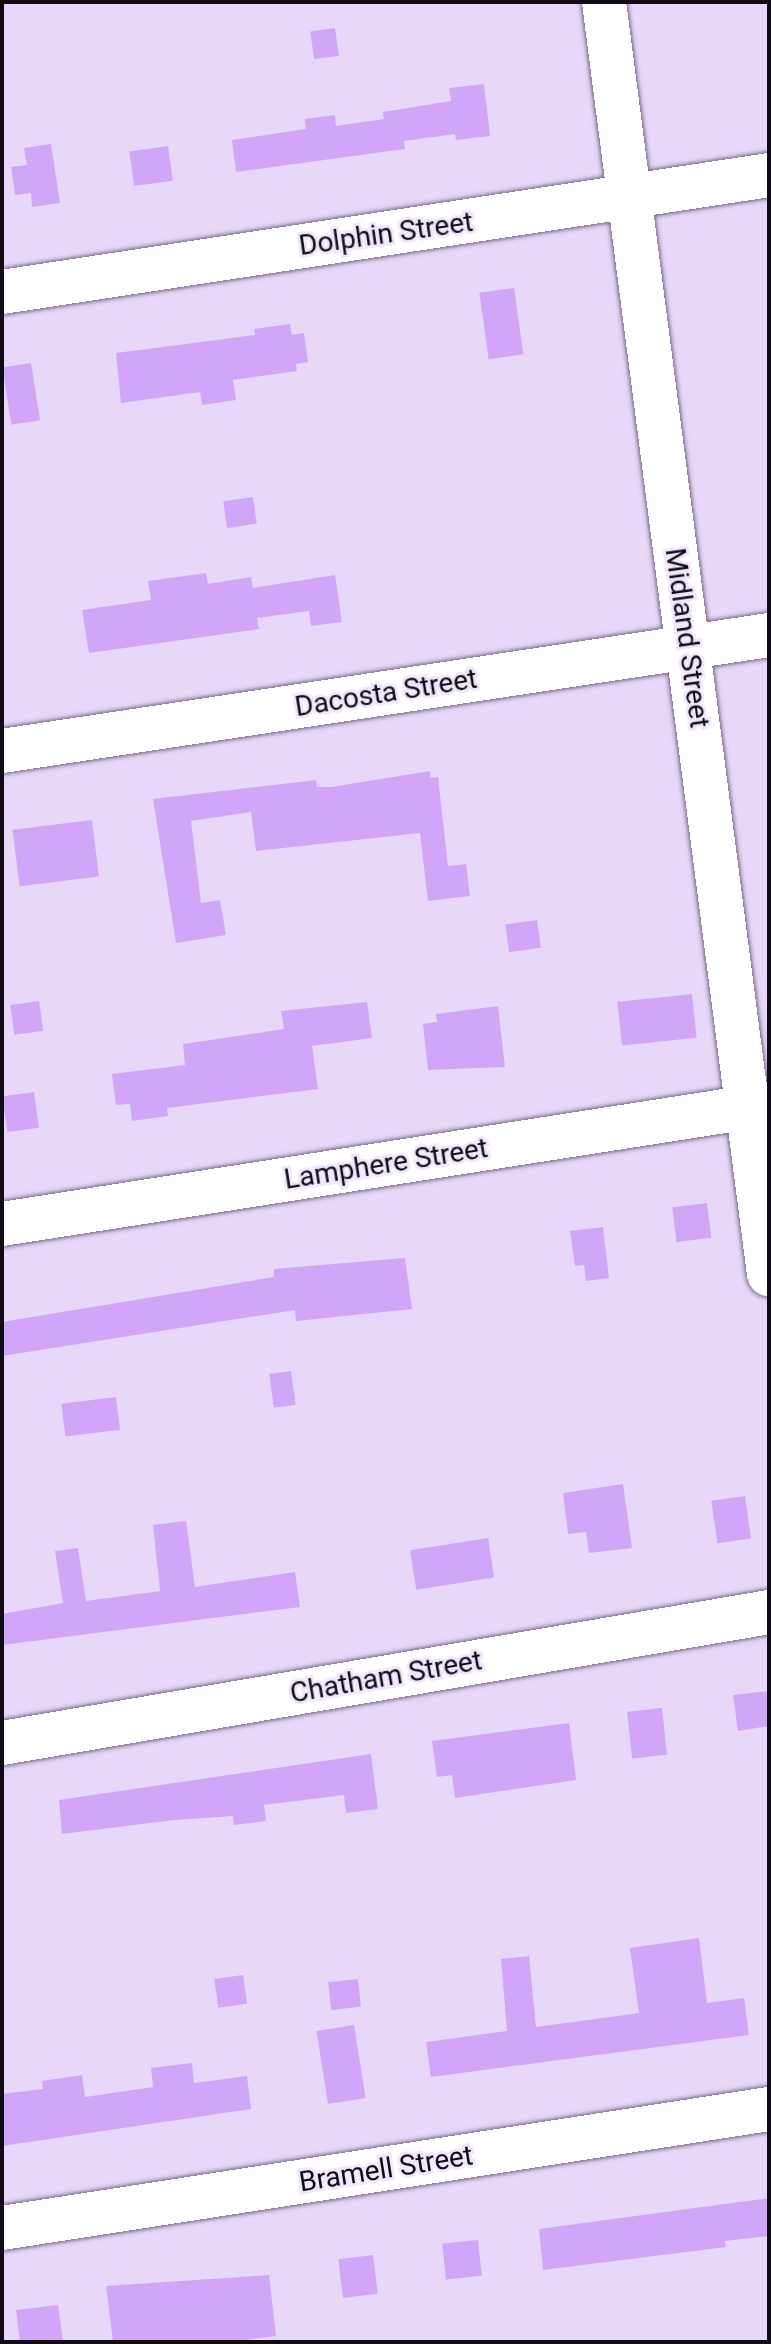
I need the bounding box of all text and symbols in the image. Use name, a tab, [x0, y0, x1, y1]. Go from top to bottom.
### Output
street label: Dolphin Street	[297, 205, 475, 263]
street label: Midland Street	[658, 546, 716, 730]
street label: Dacosta Street	[293, 662, 479, 724]
street label: Lamphere Street	[282, 1131, 490, 1197]
street label: Chatham Street	[288, 1644, 484, 1710]
street label: Bramell Street	[297, 2139, 475, 2199]

